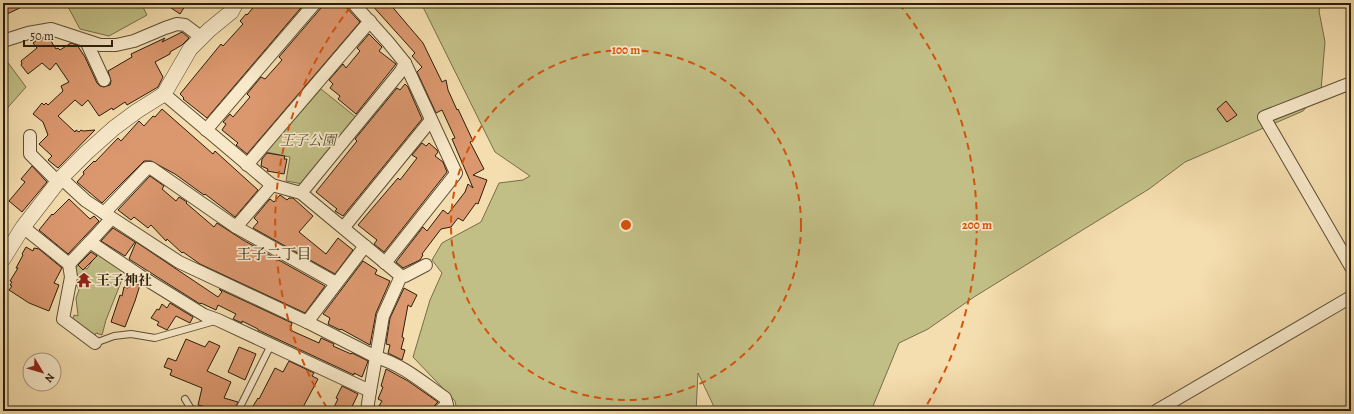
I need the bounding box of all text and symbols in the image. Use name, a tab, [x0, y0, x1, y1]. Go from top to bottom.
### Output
scale bar	[24, 22, 112, 48]
text: 50 m	[30, 28, 54, 44]
text: 100 m	[612, 42, 640, 58]
park label: 王子公園	[280, 131, 338, 150]
text: 200 m	[962, 217, 992, 233]
centre of rings	[619, 218, 633, 232]
district label: 王子二丁目	[236, 244, 312, 264]
temple icon: 王子神社	[75, 271, 93, 289]
place label: 王子神社	[96, 271, 152, 290]
north arrow	[22, 352, 62, 392]
text: N	[41, 370, 58, 386]

